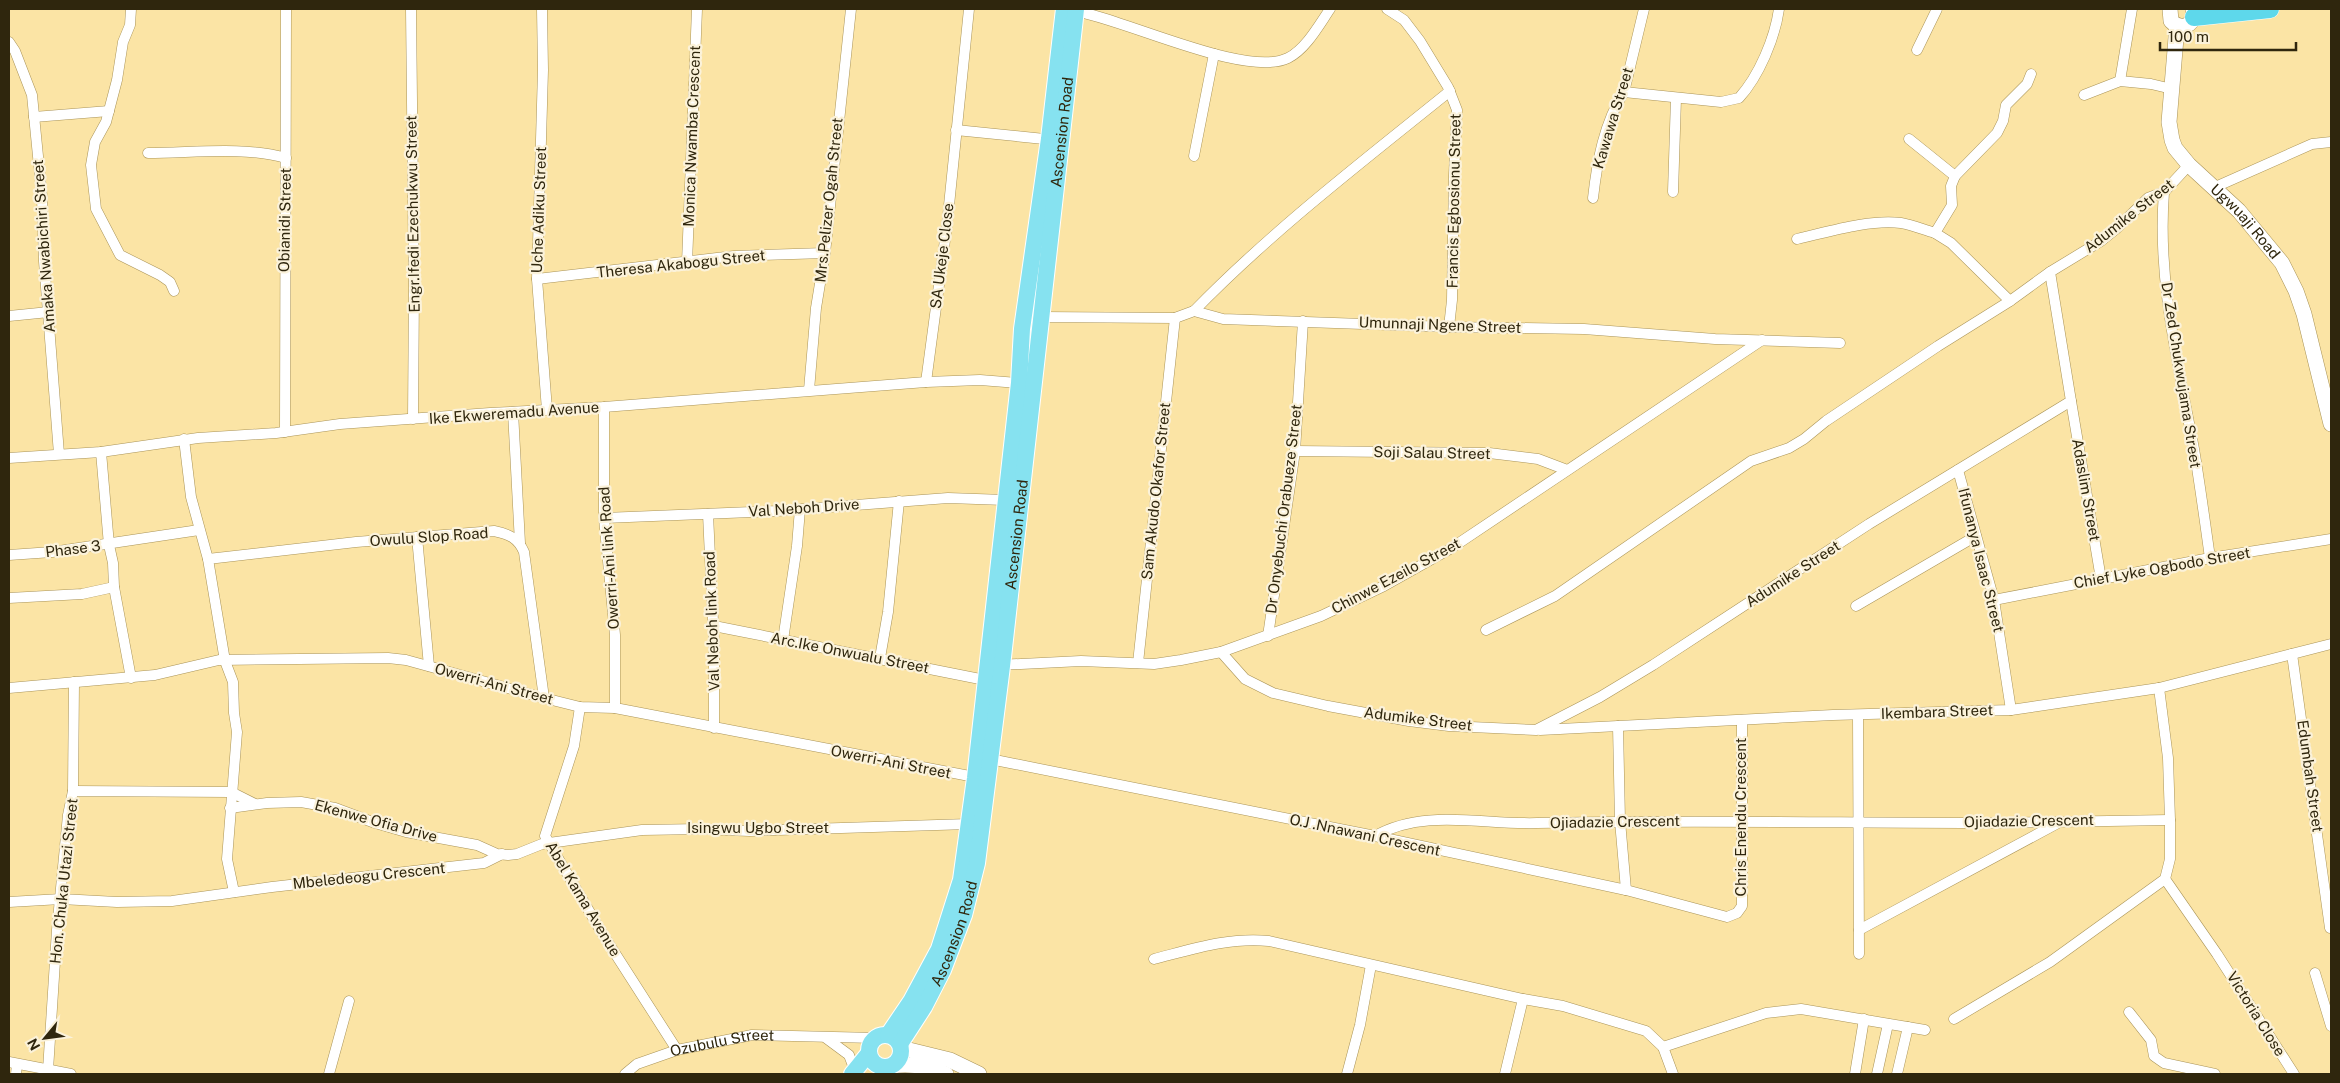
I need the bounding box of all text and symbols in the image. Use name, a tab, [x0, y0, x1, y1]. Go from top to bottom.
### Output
scale bar	[2160, 20, 2296, 52]
text: 100 m	[2168, 28, 2209, 45]
street label: Monica Nwamba Crescent	[680, 45, 703, 227]
street label: Kawawa Street	[1589, 65, 1636, 171]
street label: Ascension Road	[1047, 76, 1076, 188]
street label: Francis Egbosionu Street	[1443, 113, 1464, 289]
street label: Engr.Ifedi Ezechukwu Street	[402, 115, 423, 313]
street label: Mrs.Pelizer Ogah Street	[811, 116, 846, 283]
street label: Uche Adiku Street	[528, 146, 549, 274]
street label: Amaka Nwabichiri Street	[29, 159, 58, 333]
street label: Obianidi Street	[275, 167, 294, 272]
street label: Adumike Street	[2081, 175, 2177, 256]
street label: Ugwuaji Road	[2207, 180, 2284, 262]
street label: SA Ukeje Close	[927, 202, 956, 310]
street label: Theresa Akabogu Street	[596, 246, 766, 281]
street label: Dr Zed Chukwujama Street	[2158, 281, 2205, 469]
street label: Umunnaji Ngene Street	[1358, 313, 1522, 336]
street label: Ike Ekweremadu Avenue	[428, 398, 600, 427]
street label: Sam Akudo Okafor Street	[1138, 401, 1173, 581]
street label: Dr Onyebuchi Orabueze Street	[1262, 403, 1305, 615]
street label: Adaslim Street	[2069, 437, 2104, 543]
street label: Soji Salau Street	[1373, 443, 1491, 462]
street label: Ascension Road	[1002, 478, 1031, 591]
street label: Owerri-Ani link Road	[595, 486, 622, 630]
street label: Ifunanya Isaac Street	[1955, 486, 2008, 634]
street label: Val Neboh Drive	[748, 495, 860, 520]
street label: Owulu Slop Road	[369, 524, 489, 549]
street label: Chinwe Ezeilo Street	[1328, 534, 1463, 617]
street label: Phase 3	[44, 537, 102, 560]
street label: Adumike Street	[1742, 537, 1843, 610]
street label: Chief Lyke Ogbodo Street	[2072, 544, 2252, 591]
street label: Val Neboh link Road	[701, 551, 722, 691]
street label: Arc.Ike Onwualu Street	[770, 629, 931, 676]
street label: Owerri-Ani Street	[433, 659, 556, 708]
street label: Ikembara Street	[1881, 701, 1994, 722]
street label: Adumike Street	[1363, 703, 1473, 734]
street label: Edumbah Street	[2294, 719, 2327, 833]
street label: Chris Enendu Crescent	[1732, 737, 1749, 896]
street label: Owerri-Ani Street	[829, 742, 953, 782]
street label: Ekenwe Ofia Drive	[313, 796, 439, 845]
street label: Hon. Chuka Utazi Street	[46, 797, 81, 965]
street label: O.J .Nnawani Crescent	[1288, 810, 1442, 859]
street label: Ojiadazie Crescent	[1964, 811, 2094, 830]
street label: Ojiadazie Crescent	[1550, 812, 1680, 831]
street label: Isingwu Ugbo Street	[687, 819, 829, 836]
street label: Abel Kama Avenue	[542, 838, 624, 959]
street label: Mbeledeogu Crescent	[292, 859, 446, 892]
street label: Ascension Road	[927, 879, 980, 989]
street label: Victoria Close	[2224, 968, 2289, 1059]
north arrow	[20, 1013, 70, 1063]
street label: Ozubulu Street	[668, 1026, 775, 1060]
text: N	[24, 1036, 43, 1053]

